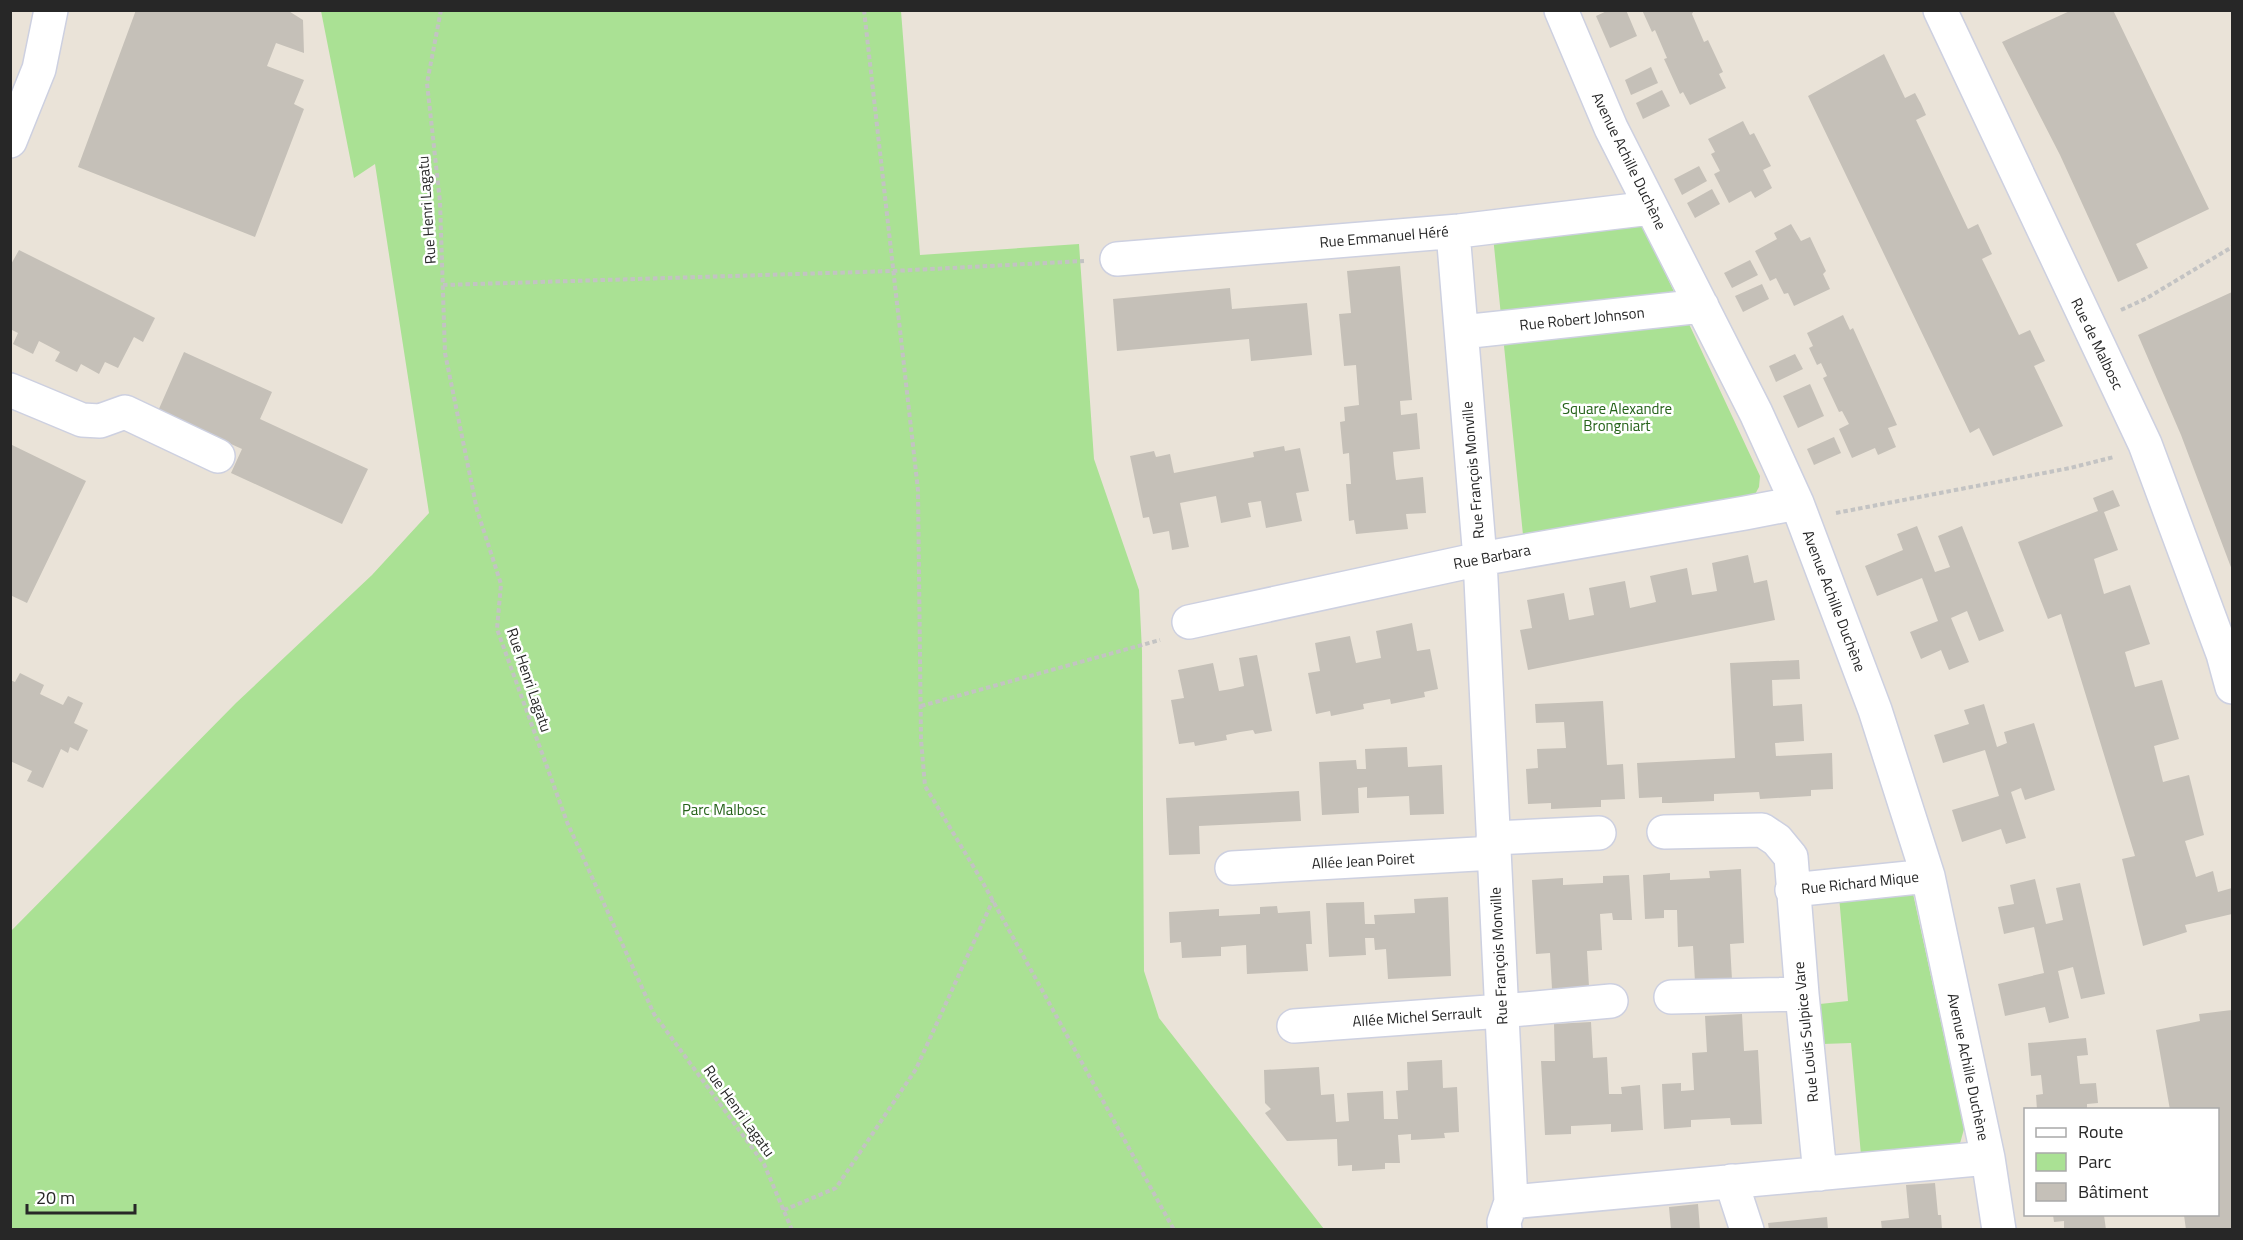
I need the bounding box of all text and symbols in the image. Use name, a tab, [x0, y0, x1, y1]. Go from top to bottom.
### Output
street label: Avenue Achille Duchène	[1586, 88, 1673, 233]
street label: Rue Henri Lagatu	[411, 155, 442, 265]
street label: Rue Emmanuel Héré	[1318, 219, 1449, 254]
street label: Rue de Malbosc	[2065, 294, 2130, 394]
street label: Rue Robert Johnson	[1518, 301, 1646, 337]
park label: Square Alexandre Brongniart	[1562, 397, 1672, 437]
street label: Rue François Monville	[1455, 400, 1490, 540]
street label: Avenue Achille Duchène	[1797, 527, 1872, 675]
street label: Rue Barbara	[1451, 538, 1533, 575]
street label: Rue Henri Lagatu	[501, 625, 558, 735]
park label: Parc Malbosc	[682, 798, 766, 821]
street label: Allée Jean Poiret	[1311, 846, 1416, 875]
street label: Rue Richard Mique	[1800, 865, 1920, 900]
street label: Rue François Monville	[1483, 887, 1514, 1025]
street label: Rue Louis Sulpice Vare	[1787, 961, 1824, 1103]
street label: Avenue Achille Duchène	[1942, 991, 1995, 1143]
street label: Allée Michel Serrault	[1352, 1000, 1483, 1032]
street label: Rue Henri Lagatu	[698, 1060, 781, 1161]
legend	[2024, 1108, 2219, 1216]
text: Route	[2078, 1118, 2123, 1145]
text: Parc	[2078, 1148, 2112, 1175]
scale bar	[27, 1177, 135, 1215]
text: Bâtiment	[2078, 1178, 2149, 1205]
text: 20 m	[36, 1184, 75, 1211]

